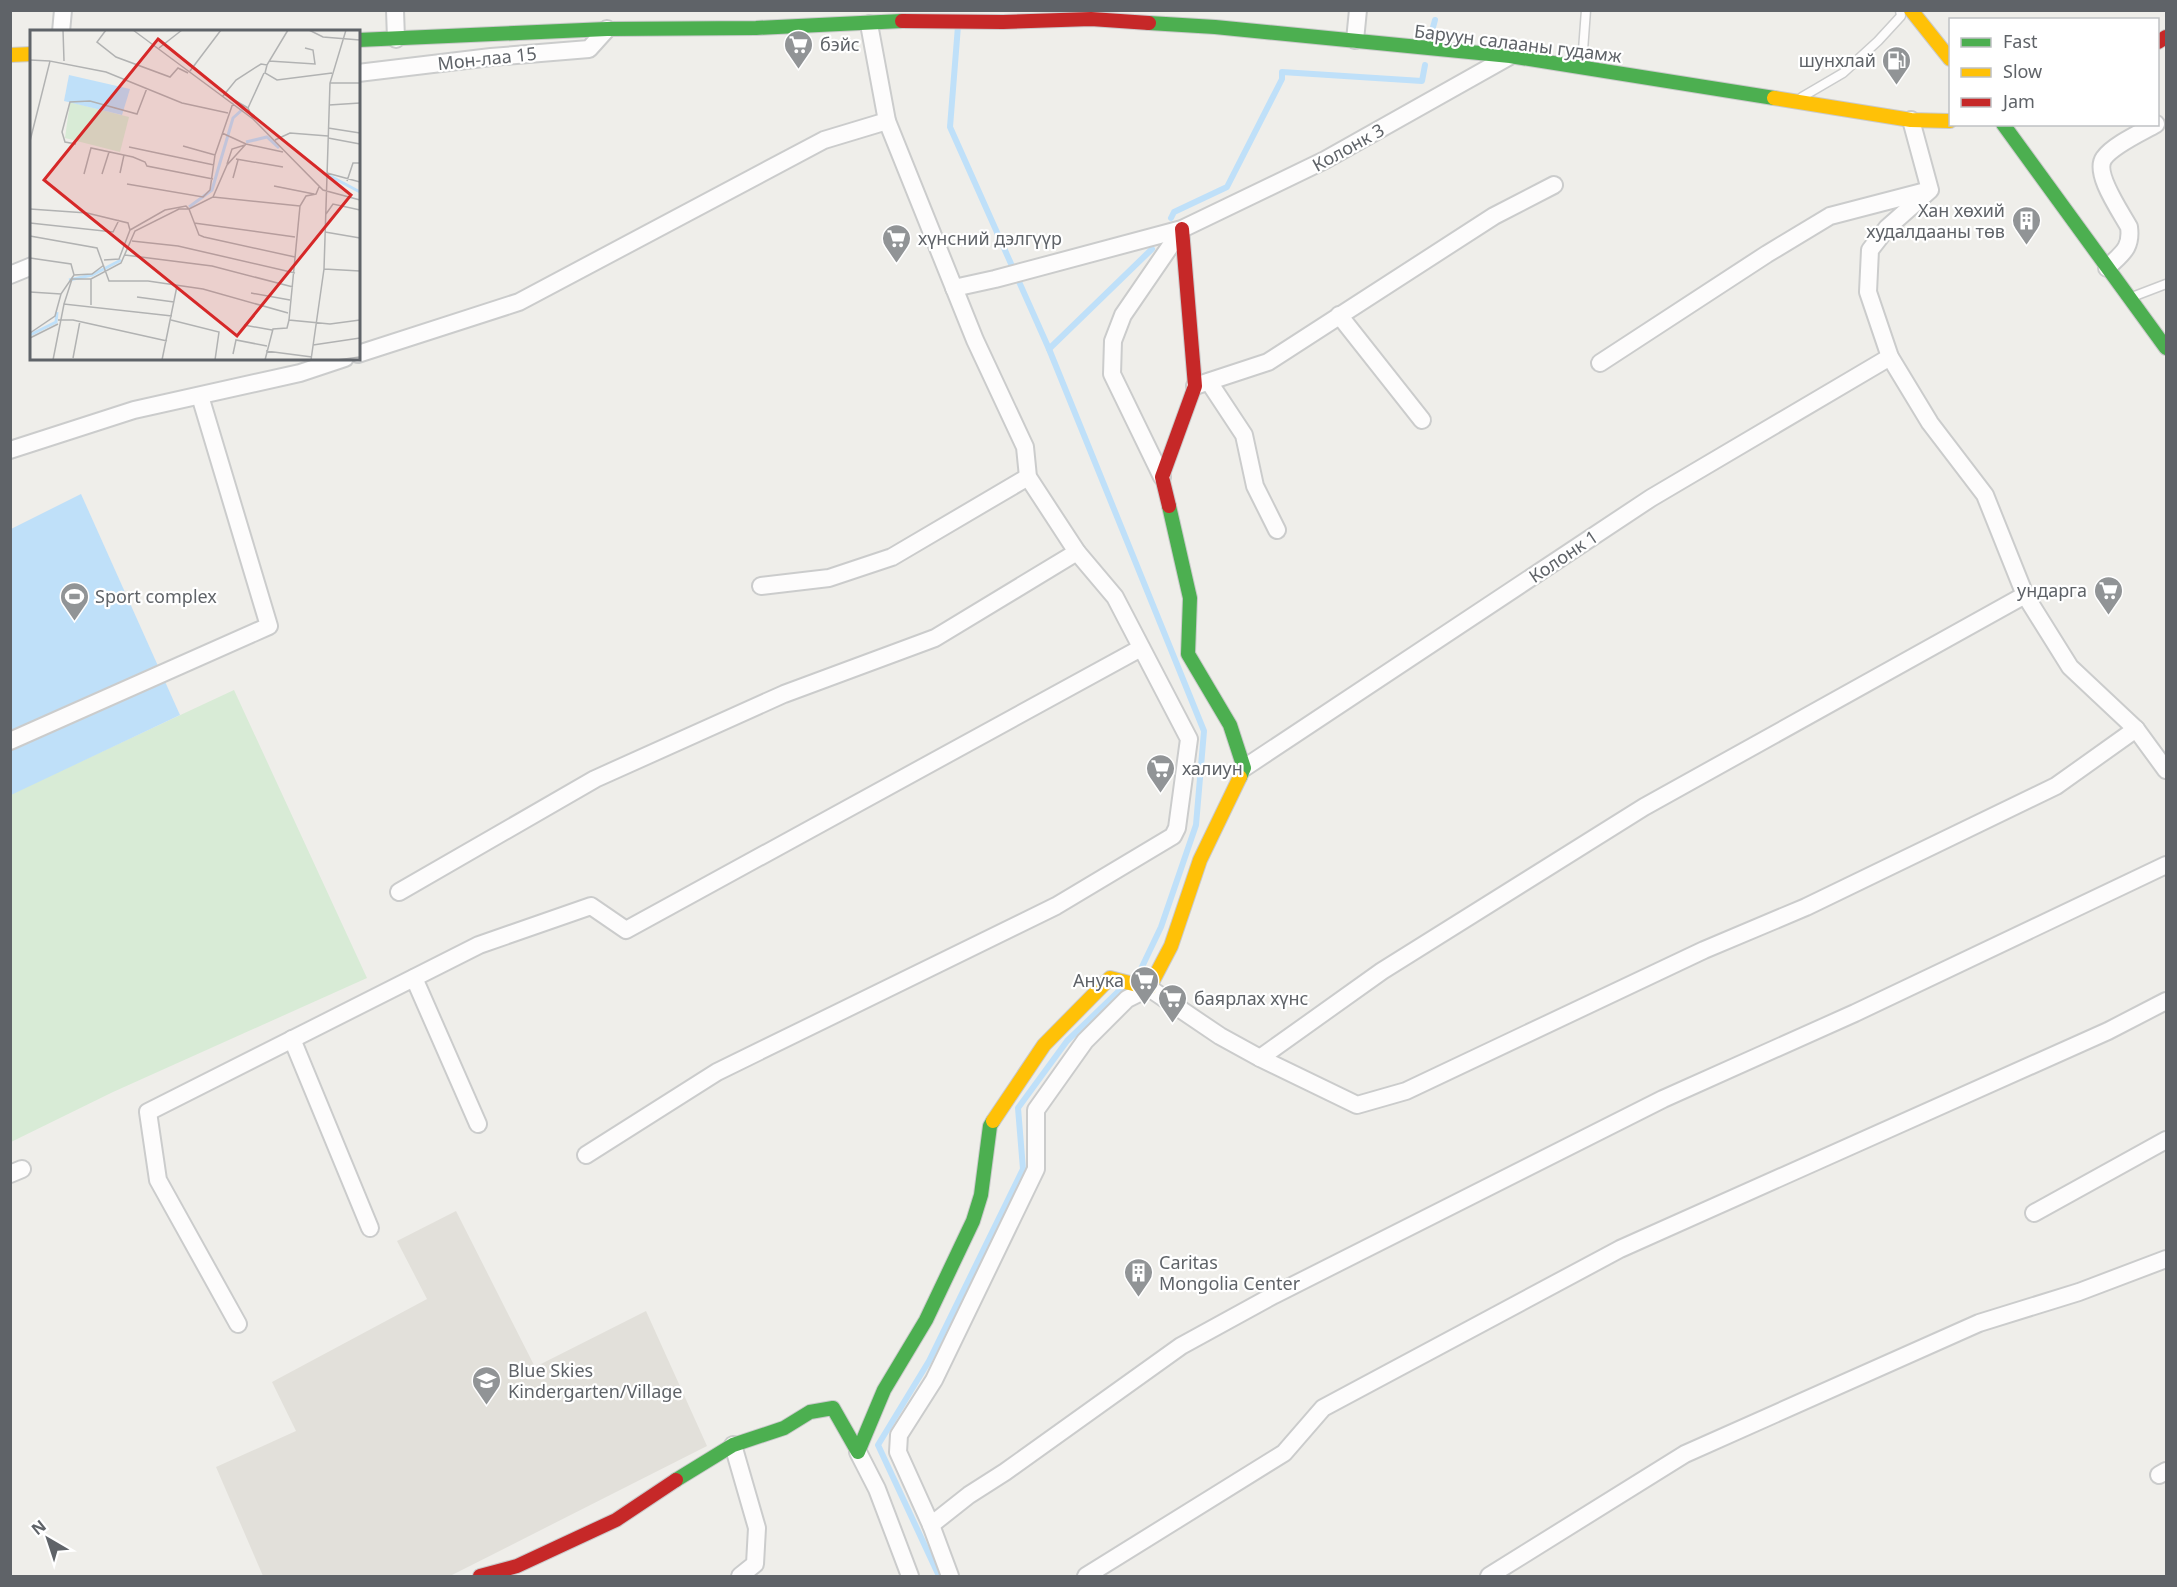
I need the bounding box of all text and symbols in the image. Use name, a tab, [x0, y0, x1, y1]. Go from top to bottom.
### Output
street label: Баруун салааны гудамж	[1413, 18, 1623, 68]
legend	[1949, 18, 2159, 126]
supermarket icon: бэйс	[783, 28, 815, 70]
text: Fast	[2003, 29, 2038, 53]
inset map	[30, 30, 360, 360]
place label: бэйс	[820, 32, 860, 56]
street label: Мон-лаа 15	[436, 41, 538, 75]
fuel station icon: шунхлай	[1881, 44, 1913, 86]
place label: шунхлай	[1799, 48, 1876, 72]
text: Slow	[2003, 59, 2042, 83]
text: Jam	[2001, 89, 2035, 113]
street label: Колонк 3	[1308, 117, 1388, 177]
place label: Хан хөхий худалдааны төв	[1866, 198, 2005, 243]
building icon: Хан хөхий худалдааны төв	[2010, 204, 2042, 246]
supermarket icon: хүнсний дэлгүүр	[881, 222, 913, 264]
place label: хүнсний дэлгүүр	[918, 226, 1062, 250]
street label: Колонк 1	[1524, 524, 1602, 588]
supermarket icon: ундарга	[2092, 574, 2124, 616]
place label: ундарга	[2017, 578, 2087, 602]
sports icon: Sport complex	[58, 580, 90, 622]
place label: Sport complex	[95, 584, 217, 608]
supermarket icon: халиун	[1145, 752, 1177, 794]
place label: халиун	[1182, 756, 1243, 780]
supermarket icon: Анука	[1129, 964, 1161, 1006]
place label: Анука	[1073, 968, 1124, 992]
supermarket icon: баярлах хүнс	[1157, 982, 1189, 1024]
place label: баярлах хүнс	[1194, 986, 1309, 1010]
place label: Caritas Mongolia Center	[1159, 1250, 1301, 1295]
building icon: Caritas Mongolia Center	[1122, 1256, 1154, 1298]
place label: Blue Skies Kindergarten/Village	[508, 1358, 683, 1403]
school or university icon: Blue Skies Kindergarten/Village	[471, 1364, 503, 1406]
north arrow	[18, 1509, 78, 1569]
text: N	[27, 1515, 51, 1540]

